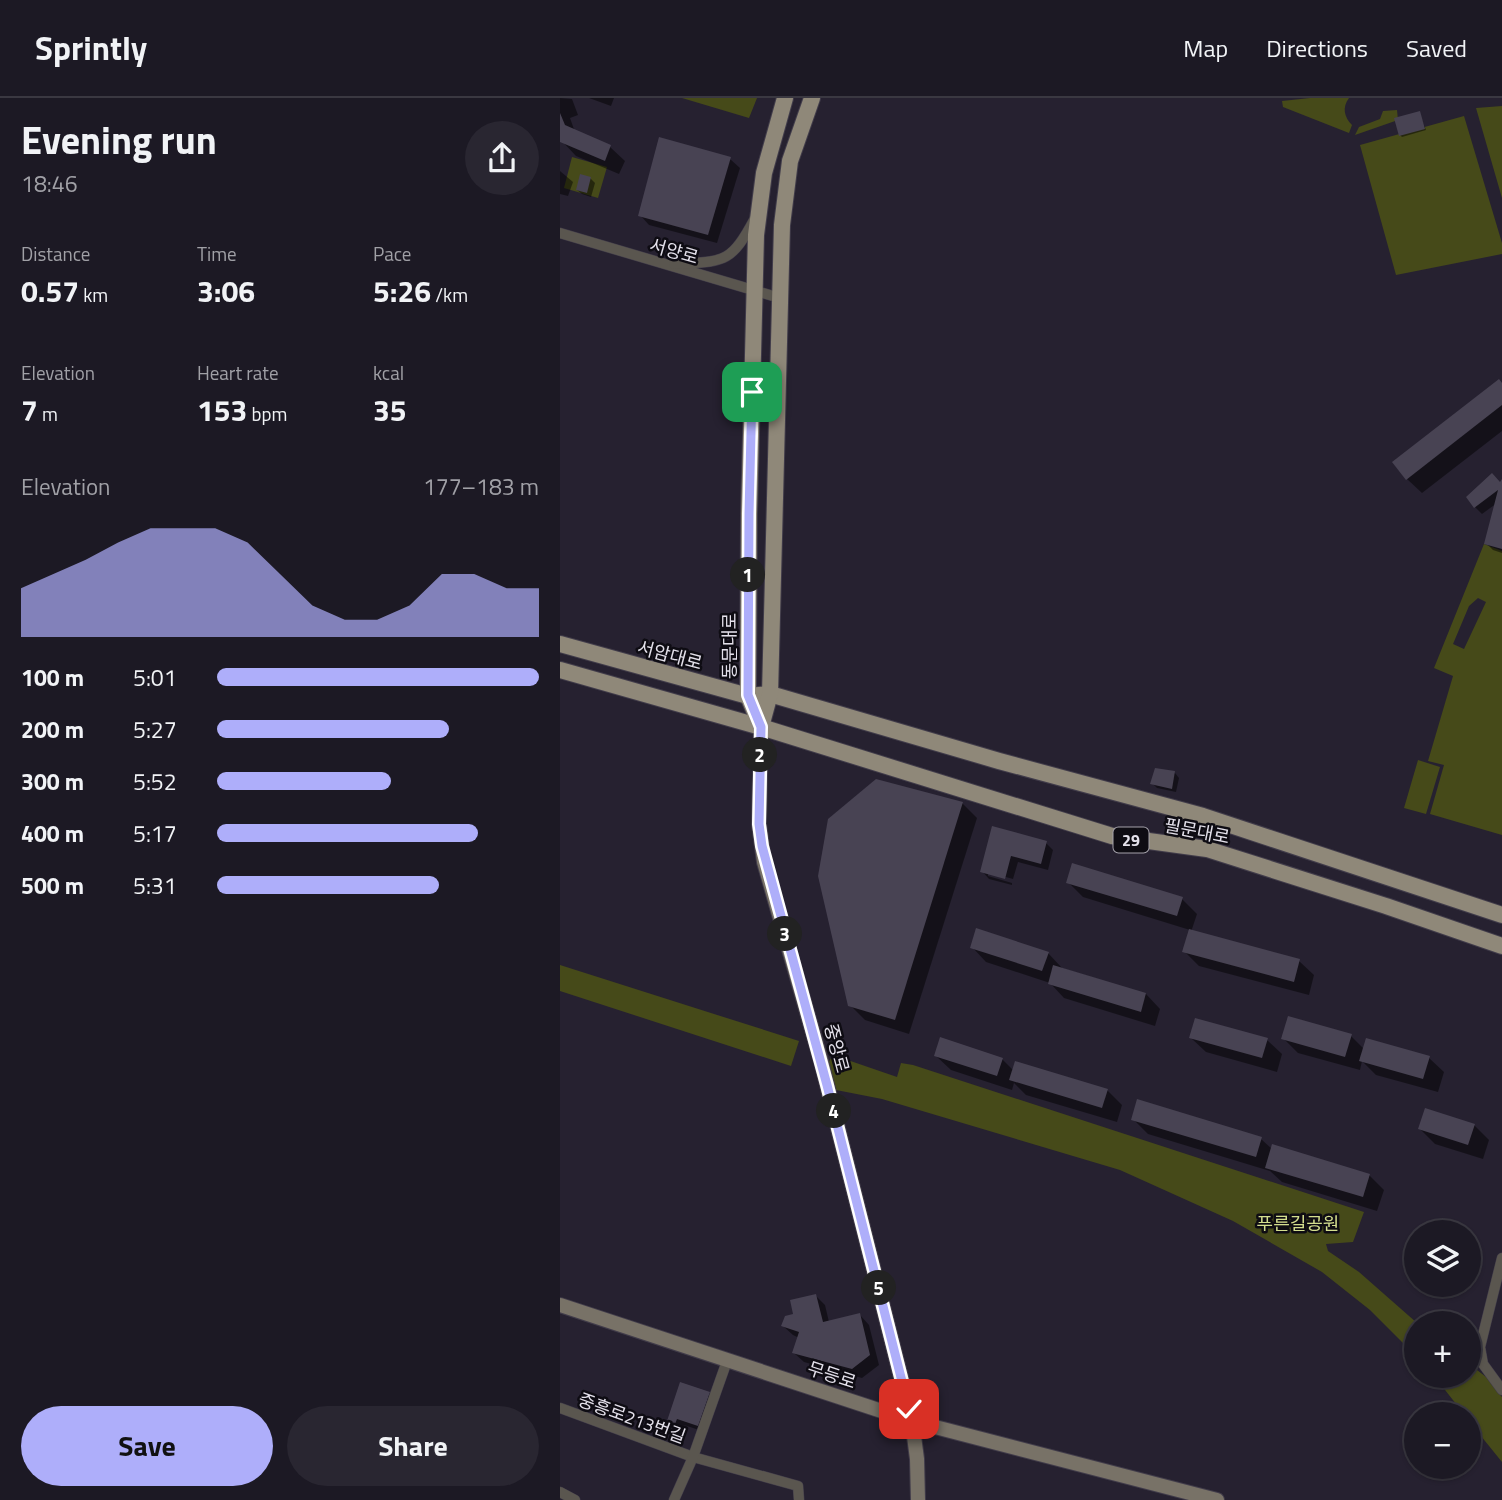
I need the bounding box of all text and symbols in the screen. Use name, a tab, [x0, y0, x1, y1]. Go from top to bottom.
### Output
text: Sprintly	[35, 23, 147, 73]
text: Map	[1183, 30, 1228, 66]
text: Directions	[1266, 30, 1368, 66]
text: Saved	[1406, 30, 1467, 66]
text: Evening run	[21, 111, 217, 169]
button: share	[465, 121, 539, 195]
text: 18:46	[21, 166, 78, 201]
street label: 서양로	[646, 231, 702, 271]
text: Distance	[21, 239, 90, 268]
text: Time	[197, 239, 237, 268]
text: Pace	[373, 239, 411, 268]
text: 0.57	[21, 268, 79, 314]
text: 3:06	[197, 268, 255, 314]
text: 5:26	[373, 268, 431, 314]
text: km	[79, 280, 108, 309]
text: /km	[431, 280, 468, 309]
text: Elevation	[21, 358, 95, 387]
text: Heart rate	[197, 358, 279, 387]
text: kcal	[373, 358, 404, 387]
pin	[722, 362, 782, 422]
icon: arrive	[733, 373, 771, 411]
text: 7	[21, 387, 38, 433]
text: 153	[197, 387, 247, 433]
text: 35	[373, 387, 407, 433]
text: m	[38, 399, 58, 428]
text: bpm	[247, 399, 287, 428]
text: Elevation	[21, 469, 110, 504]
text: 177–183 m	[423, 469, 539, 504]
pin: 1	[730, 558, 766, 592]
text: 1	[742, 560, 753, 589]
street label: 동문대로	[716, 613, 743, 679]
street label: 서암대로	[635, 633, 705, 677]
text: 100 m	[21, 660, 84, 695]
text: 5:01	[133, 660, 177, 695]
text: 200 m	[21, 712, 84, 747]
text: 5:27	[133, 712, 177, 747]
pin: 2	[742, 738, 778, 772]
text: 2	[754, 740, 765, 769]
text: 300 m	[21, 764, 84, 799]
text: 5:52	[133, 764, 177, 799]
street label: 필문대로	[1162, 811, 1232, 851]
text: 400 m	[21, 816, 84, 851]
text: 5:17	[133, 816, 177, 851]
road number: 29	[1114, 828, 1148, 852]
text: 500 m	[21, 868, 84, 903]
text: 5:31	[133, 868, 177, 903]
pin: 3	[768, 916, 803, 952]
text: 3	[779, 919, 790, 948]
street label: 중앙로	[818, 1021, 856, 1075]
pin: 4	[816, 1094, 852, 1128]
text: 4	[828, 1096, 839, 1125]
park label: 푸른길공원	[1257, 1210, 1339, 1237]
map controls	[1404, 1220, 1481, 1479]
button: layers	[1404, 1220, 1481, 1297]
pin: 5	[862, 1270, 896, 1306]
text: 5	[873, 1273, 884, 1302]
button: +	[1404, 1311, 1481, 1388]
street label: 무등로	[804, 1354, 860, 1396]
pin	[879, 1379, 939, 1439]
street label: 중흥로213번길	[574, 1386, 690, 1450]
icon: check	[890, 1390, 928, 1428]
button: −	[1404, 1402, 1481, 1479]
button: Save	[21, 1406, 273, 1486]
button: Share	[287, 1406, 539, 1486]

